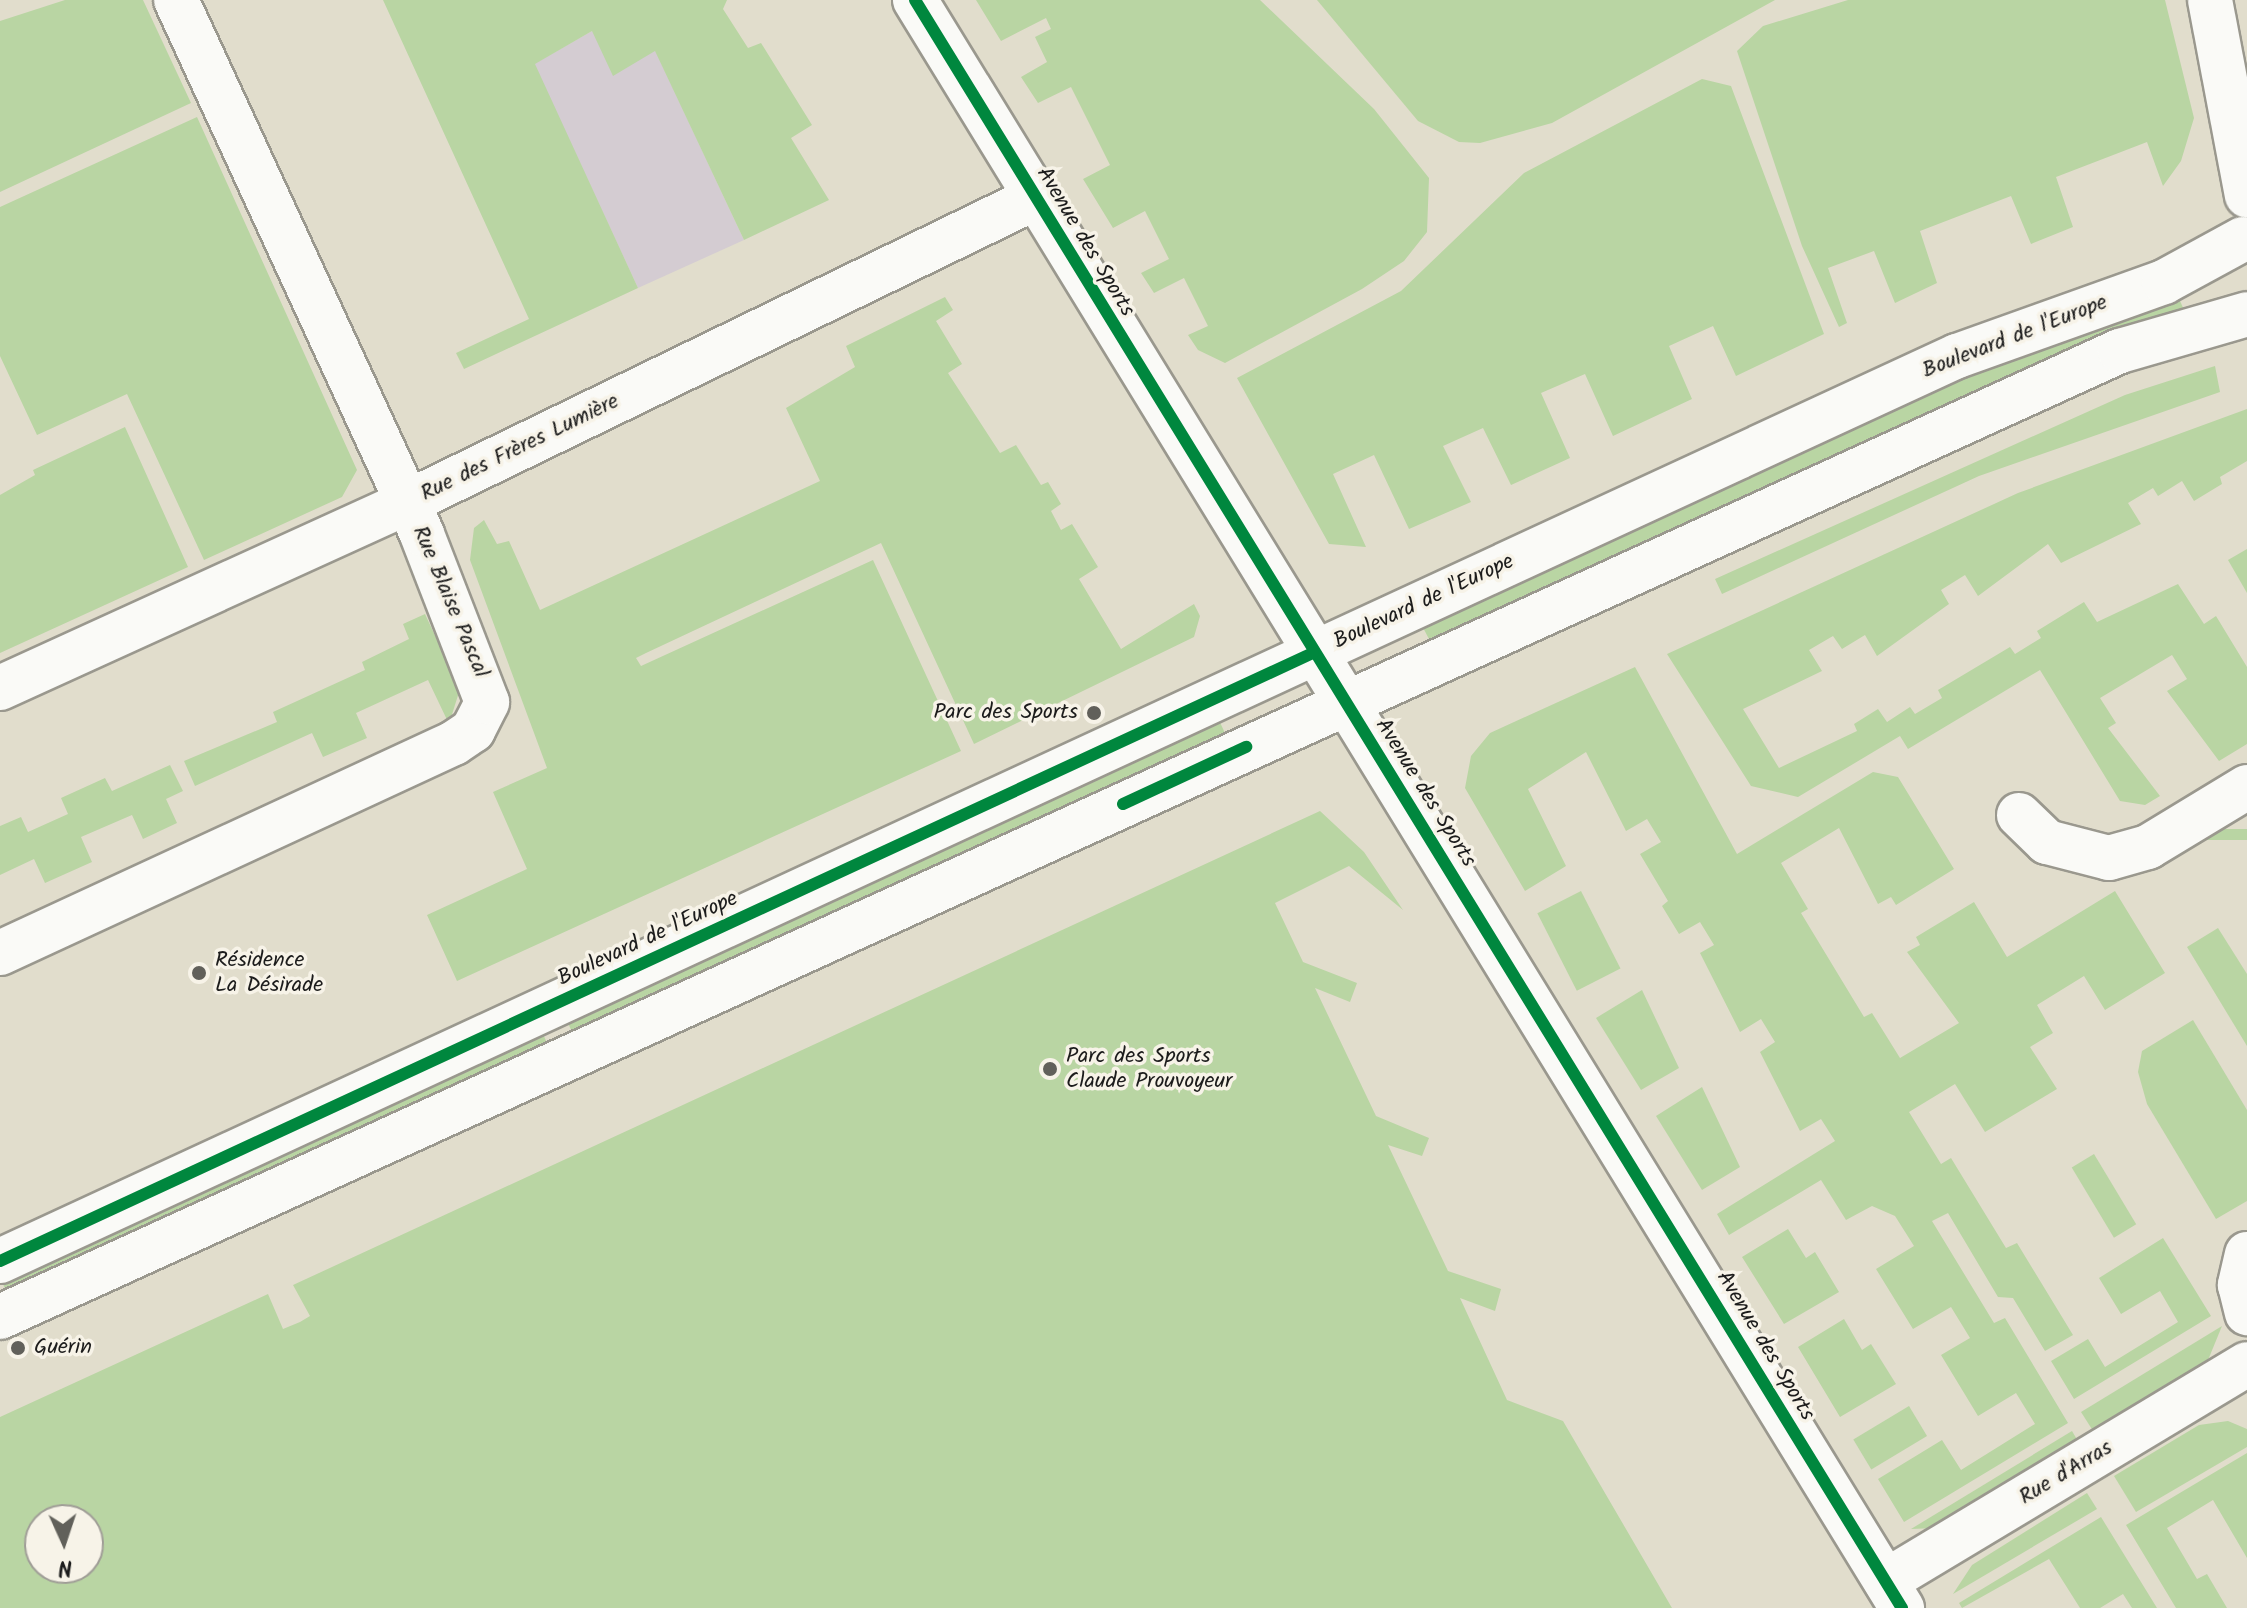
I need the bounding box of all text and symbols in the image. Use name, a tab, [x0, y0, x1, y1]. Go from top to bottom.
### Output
street label: Avenue des Sports	[1030, 162, 1140, 322]
street label: Boulevard de l'Europe	[1919, 290, 2111, 384]
street label: Rue des Frères Lumière	[417, 389, 623, 507]
street label: Rue Blaise Pascal	[406, 522, 494, 682]
street label: Boulevard de l'Europe	[1330, 549, 1518, 655]
place label: Parc des Sports	[933, 700, 1078, 726]
marker: Parc des Sports	[1085, 704, 1103, 722]
street label: Avenue des Sports	[1369, 714, 1481, 872]
street label: Boulevard de l'Europe	[554, 886, 742, 992]
place label: Résidence La Désirade	[215, 947, 323, 998]
marker: Résidence La Désirade	[190, 964, 208, 982]
place label: Parc des Sports Claude Prouvoyeur	[1066, 1043, 1232, 1094]
marker: Parc des Sports Claude Prouvoyeur	[1041, 1060, 1059, 1078]
street label: Avenue des Sports	[1710, 1266, 1820, 1426]
place label: Guérin	[34, 1335, 92, 1361]
marker: Guérin	[9, 1339, 27, 1357]
street label: Rue d'Arras	[2015, 1435, 2117, 1511]
north arrow	[24, 1504, 104, 1584]
text: N	[57, 1549, 73, 1584]

